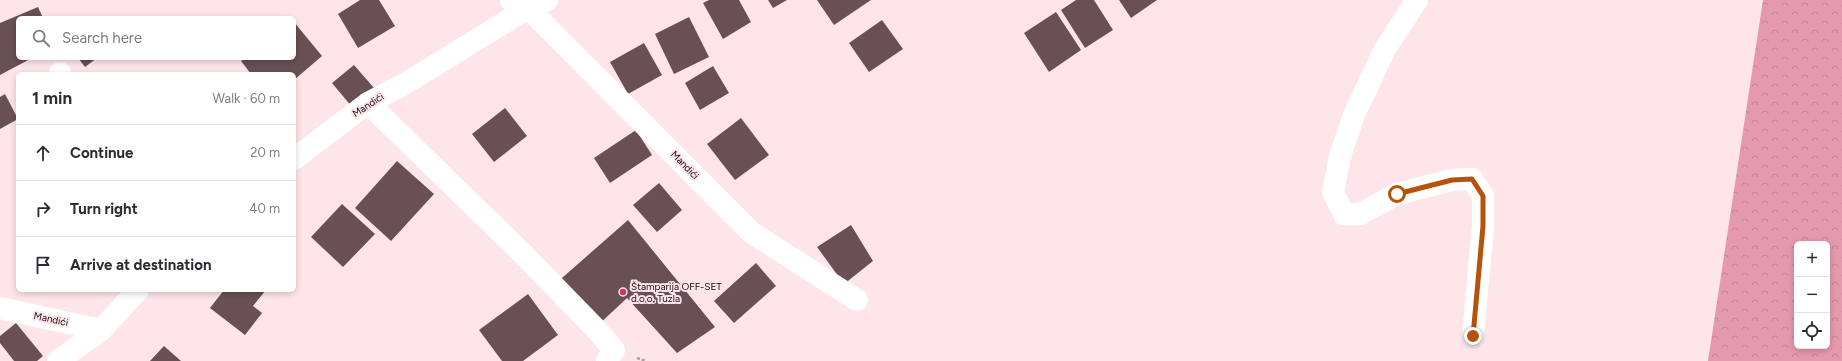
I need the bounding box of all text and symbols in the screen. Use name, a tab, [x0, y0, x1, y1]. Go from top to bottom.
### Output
search box	[16, 16, 296, 60]
icon: search	[30, 27, 52, 49]
text: Search here	[62, 29, 142, 47]
text: 1 min	[32, 88, 72, 108]
street label: Mandići	[350, 90, 386, 120]
text: Walk · 60 m	[213, 91, 280, 106]
icon: ahead	[32, 142, 54, 164]
text: Continue	[70, 144, 133, 162]
text: 20 m	[250, 145, 280, 160]
street label: Mandići	[668, 148, 702, 182]
route start	[1388, 185, 1406, 203]
icon: right	[32, 198, 54, 220]
text: Turn right	[70, 200, 138, 218]
text: 40 m	[249, 201, 280, 216]
map controls	[1794, 241, 1830, 349]
button: +	[1794, 241, 1830, 277]
icon: arrive	[32, 254, 54, 276]
text: Arrive at destination	[70, 256, 211, 274]
button: −	[1794, 277, 1830, 313]
place label: Štamparija OFF-SET d.o.o. Tuzla	[631, 280, 722, 305]
marker: Štamparija OFF-SET d.o.o. Tuzla	[618, 287, 628, 297]
street label: Mandići	[33, 309, 69, 329]
button: locate	[1794, 313, 1830, 349]
route end	[1464, 327, 1482, 345]

